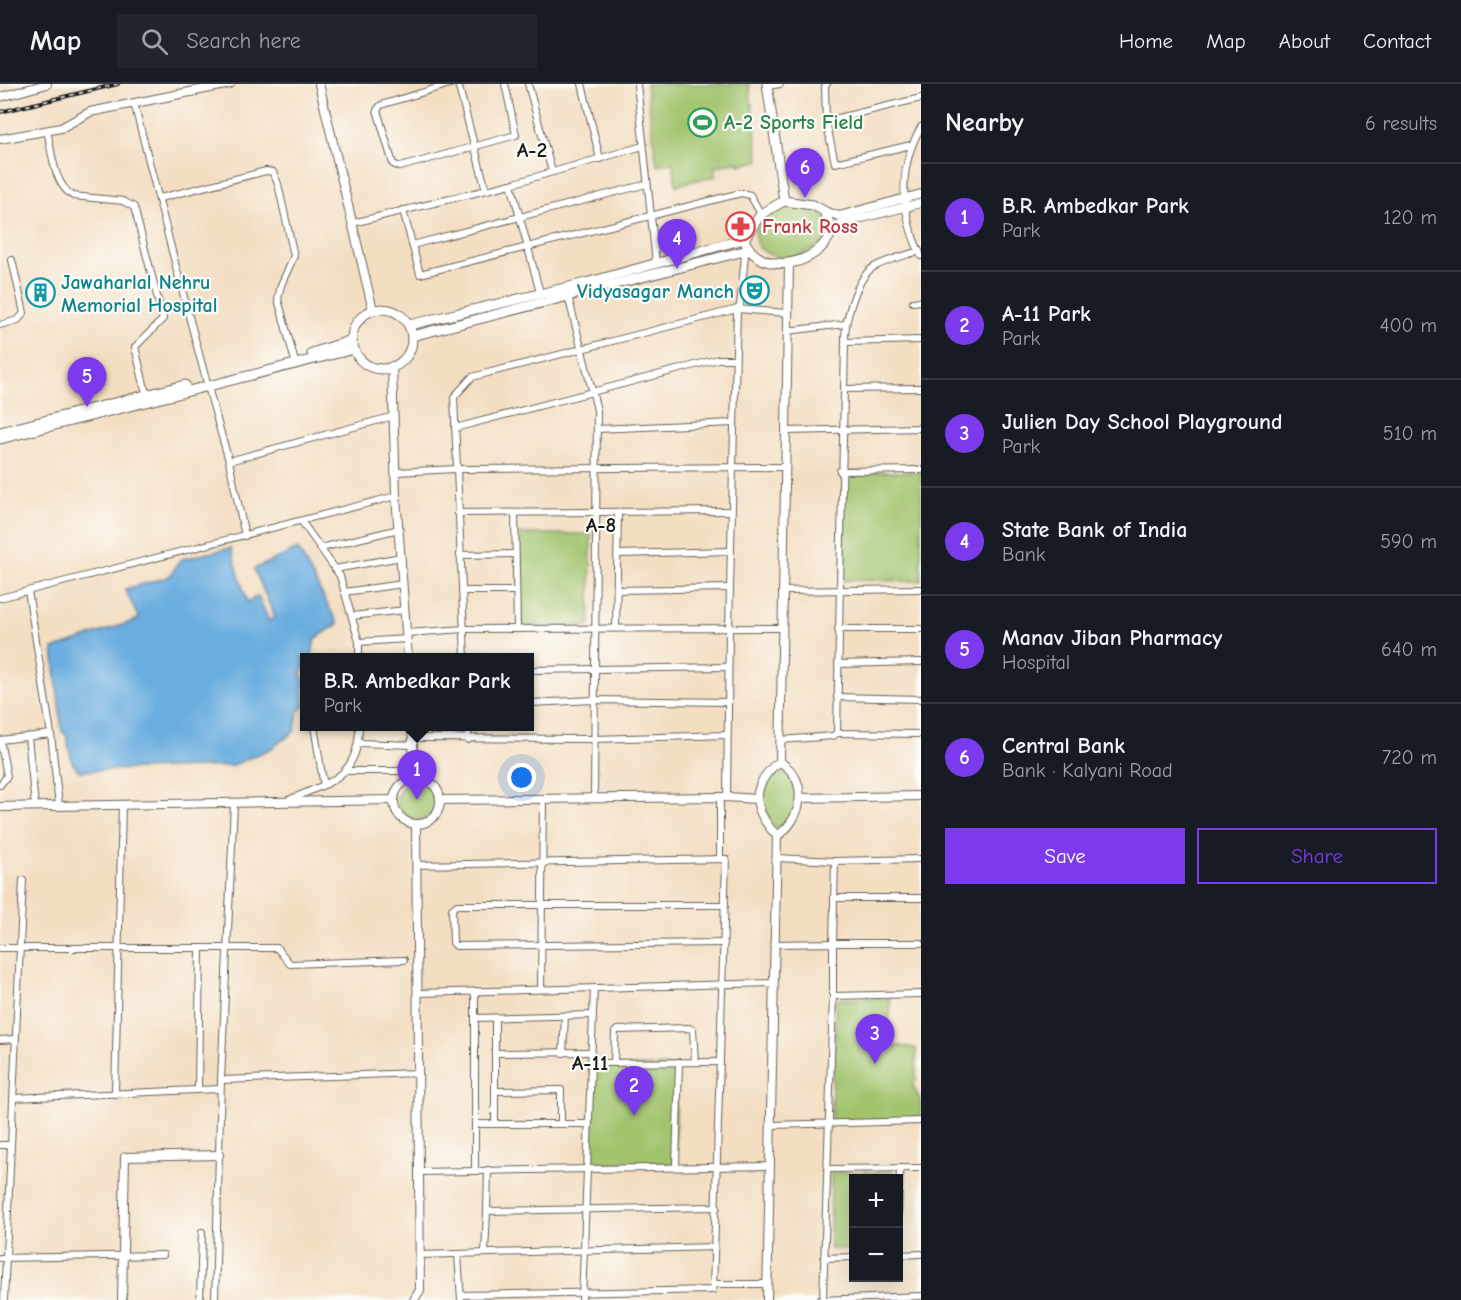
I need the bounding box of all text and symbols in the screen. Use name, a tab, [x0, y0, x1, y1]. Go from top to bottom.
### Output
search box	[117, 14, 537, 68]
text: Map	[30, 25, 81, 57]
icon: search	[138, 25, 171, 58]
text: Search here	[186, 28, 301, 54]
text: Home	[1119, 29, 1173, 53]
text: Map	[1206, 29, 1246, 53]
text: About	[1279, 29, 1330, 53]
text: Contact	[1363, 29, 1431, 53]
sports icon: A-2 Sports Field	[687, 106, 719, 138]
text: Nearby	[945, 108, 1024, 138]
place label: A-2 Sports Field	[724, 111, 863, 134]
text: 6 results	[1365, 112, 1437, 135]
district label: A-2	[517, 138, 547, 162]
pin: 6	[786, 148, 824, 198]
text: B.R. Ambedkar Park	[1002, 193, 1189, 219]
text: 1	[961, 206, 968, 229]
text: 120 m	[1383, 206, 1437, 229]
pharmacy icon: Frank Ross	[725, 210, 757, 242]
place label: Frank Ross	[762, 215, 858, 238]
text: Park	[1002, 219, 1040, 242]
pin: 4	[658, 220, 696, 269]
place label: Jawaharlal Nehru Memorial Hospital	[61, 271, 217, 317]
theatre icon: Vidyasagar Manch	[739, 275, 771, 307]
building icon: Jawaharlal Nehru Memorial Hospital	[24, 277, 56, 309]
place label: Vidyasagar Manch	[577, 280, 734, 303]
text: A-11 Park	[1002, 301, 1091, 327]
text: 2	[960, 314, 969, 337]
text: 400 m	[1380, 314, 1437, 337]
text: Park	[1002, 327, 1040, 350]
pin: 5	[68, 358, 106, 407]
text: Julien Day School Playground	[1002, 409, 1282, 435]
text: 3	[960, 422, 969, 445]
text: 510 m	[1383, 422, 1437, 445]
text: Park	[1002, 435, 1040, 458]
district label: A-8	[586, 513, 616, 537]
text: State Bank of India	[1002, 517, 1187, 543]
text: 4	[960, 530, 969, 553]
text: 590 m	[1380, 530, 1437, 553]
text: Bank	[1002, 543, 1045, 566]
text: Manav Jiban Pharmacy	[1002, 625, 1222, 651]
text: 5	[959, 638, 970, 661]
text: 640 m	[1381, 638, 1437, 661]
text: Hospital	[1002, 651, 1070, 674]
popup	[300, 653, 534, 731]
text: B.R. Ambedkar Park	[324, 668, 510, 694]
text: Park	[324, 694, 362, 717]
text: Central Bank	[1002, 733, 1125, 759]
text: 6	[959, 746, 970, 769]
text: 720 m	[1382, 746, 1437, 769]
pin: 1	[398, 750, 436, 800]
text: Bank · Kalyani Road	[1002, 759, 1173, 782]
your location	[507, 763, 536, 792]
button: Save	[945, 828, 1185, 884]
button: Share	[1197, 828, 1437, 884]
pin: 3	[856, 1014, 894, 1064]
district label: A-11	[572, 1051, 608, 1075]
pin: 2	[614, 1066, 654, 1116]
map controls	[849, 1174, 903, 1282]
button: +	[849, 1174, 903, 1228]
button: −	[849, 1228, 903, 1282]

